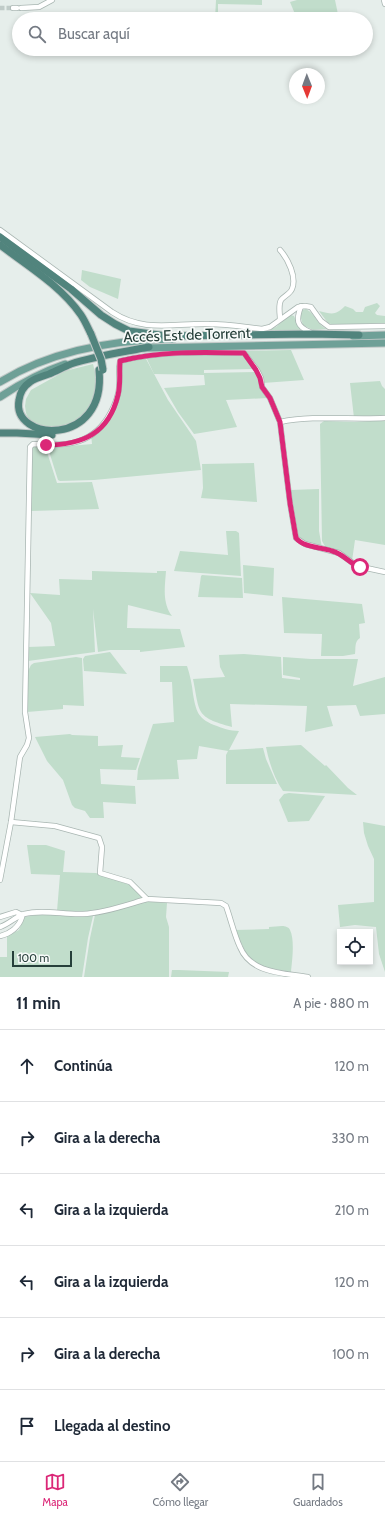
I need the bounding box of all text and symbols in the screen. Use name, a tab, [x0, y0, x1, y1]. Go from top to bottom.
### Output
search box	[12, 12, 373, 56]
icon: search	[26, 23, 48, 45]
text: Buscar aquí	[58, 25, 130, 43]
north arrow	[289, 68, 325, 104]
street label: Accés Est de Torrent	[123, 324, 251, 346]
route end	[37, 436, 55, 454]
route start	[351, 558, 369, 576]
map controls	[337, 929, 373, 965]
button: locate	[337, 929, 373, 965]
scale bar	[12, 949, 72, 968]
text: 100 m	[18, 951, 49, 965]
text: 11 min	[16, 993, 61, 1013]
text: A pie · 880 m	[293, 995, 369, 1011]
icon: ahead	[16, 1055, 38, 1077]
text: Continúa	[54, 1057, 112, 1075]
text: 120 m	[335, 1058, 369, 1074]
icon: right	[16, 1127, 38, 1149]
text: Gira a la derecha	[54, 1129, 160, 1147]
text: 330 m	[332, 1130, 369, 1146]
icon: left	[16, 1199, 38, 1221]
text: Gira a la izquierda	[54, 1201, 168, 1219]
text: 210 m	[335, 1202, 369, 1218]
icon: left	[16, 1271, 38, 1293]
text: Gira a la izquierda	[54, 1273, 168, 1291]
text: 120 m	[335, 1274, 369, 1290]
icon: right	[16, 1343, 38, 1365]
text: Gira a la derecha	[54, 1345, 160, 1363]
text: 100 m	[332, 1346, 369, 1362]
icon: arrive	[16, 1415, 38, 1437]
text: Llegada al destino	[54, 1417, 170, 1435]
tab: Mapa	[42, 1471, 68, 1509]
tab: Cómo llegar	[152, 1471, 208, 1509]
tab: Guardados	[293, 1471, 343, 1509]

